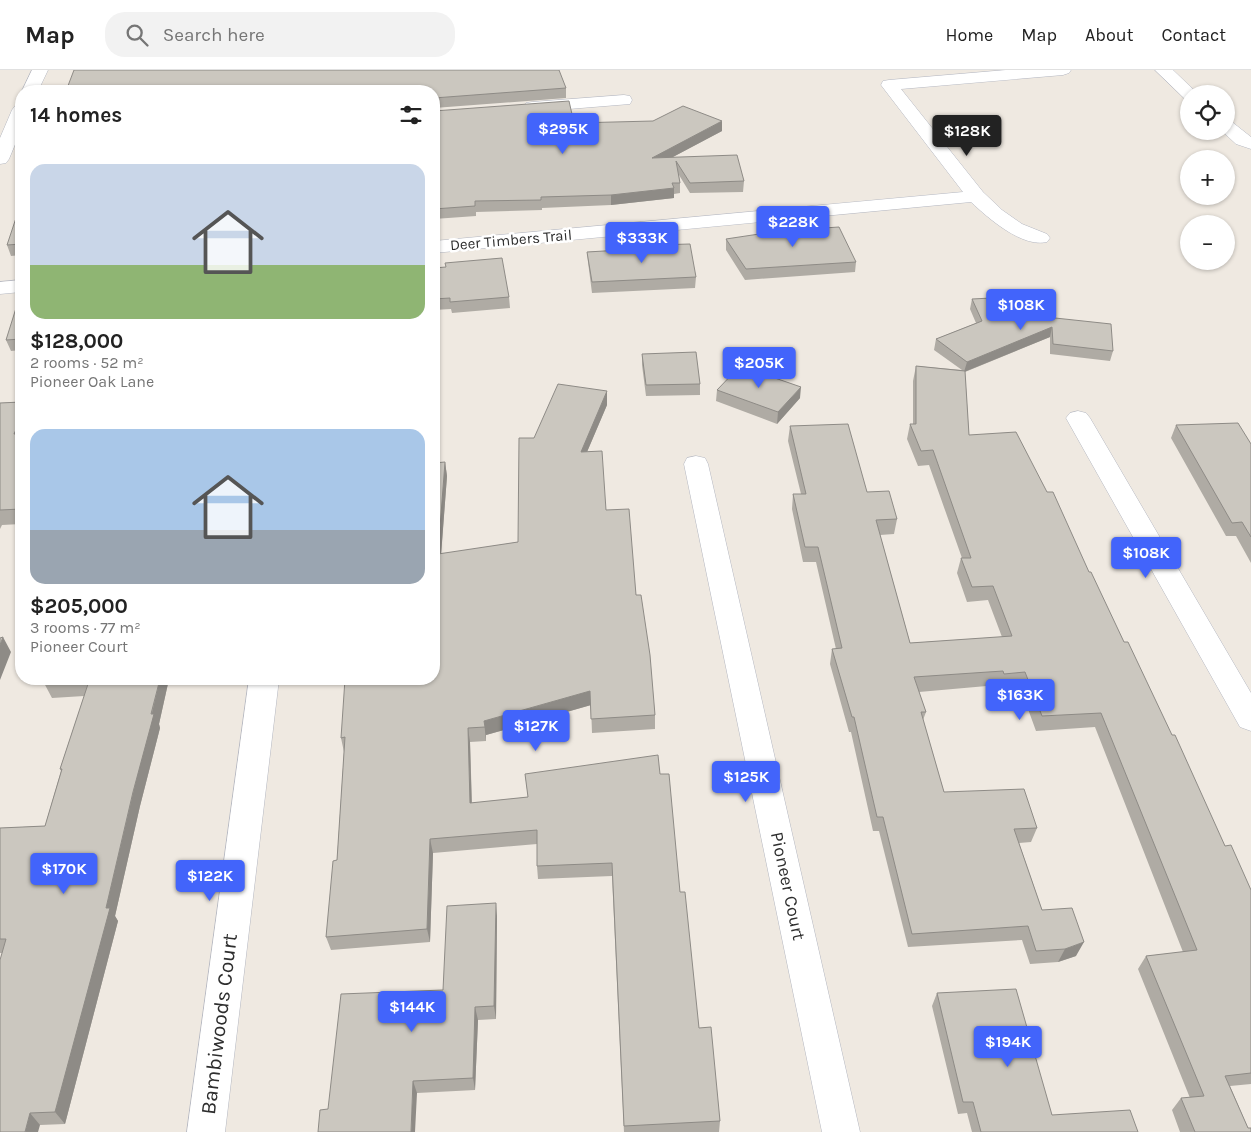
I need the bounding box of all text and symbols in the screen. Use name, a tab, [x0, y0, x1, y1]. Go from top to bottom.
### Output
search box	[105, 12, 455, 57]
text: Map	[25, 21, 75, 49]
icon: search	[123, 21, 151, 49]
text: Search here	[163, 24, 265, 46]
text: Home	[945, 24, 993, 46]
text: Map	[1021, 24, 1057, 46]
text: About	[1085, 24, 1134, 46]
text: Contact	[1162, 24, 1226, 46]
map controls	[1180, 85, 1235, 270]
button: locate	[1180, 85, 1235, 140]
icon: filters	[397, 101, 425, 129]
text: 14 homes	[30, 103, 122, 127]
pin: $295K	[528, 112, 598, 155]
pin: $128K	[932, 114, 1002, 157]
text: $295K	[538, 119, 588, 138]
text: $128K	[943, 121, 991, 140]
button: +	[1180, 150, 1235, 205]
icon: home	[183, 197, 273, 287]
pin: $228K	[758, 206, 828, 248]
text: $228K	[767, 212, 819, 231]
button: −	[1180, 215, 1235, 270]
pin: $333K	[607, 222, 677, 264]
street label: Deer Timbers Trail	[449, 226, 573, 254]
text: $333K	[616, 228, 668, 247]
pin: $108K	[986, 288, 1056, 331]
text: $108K	[997, 295, 1045, 314]
text: $128,000	[30, 329, 123, 353]
pin: $205K	[724, 346, 794, 389]
text: 2 rooms · 52 m²	[30, 353, 144, 372]
text: $205K	[734, 353, 784, 372]
text: Pioneer Oak Lane	[30, 372, 154, 391]
icon: home	[183, 462, 273, 552]
pin: $108K	[1111, 536, 1181, 579]
text: $108K	[1122, 543, 1170, 562]
text: $205,000	[30, 594, 128, 618]
text: 3 rooms · 77 m²	[30, 618, 141, 637]
text: Pioneer Court	[30, 637, 128, 656]
pin: $163K	[985, 678, 1055, 721]
text: $163K	[997, 685, 1043, 704]
pin: $127K	[501, 710, 571, 752]
text: $127K	[514, 716, 558, 735]
pin: $125K	[711, 760, 781, 803]
text: $125K	[723, 767, 769, 786]
street label: Pioneer Court	[766, 830, 810, 942]
pin: $170K	[29, 852, 99, 895]
text: $170K	[41, 859, 87, 878]
pin: $122K	[175, 860, 245, 902]
text: $122K	[187, 866, 233, 885]
street label: Bambiwoods Court	[196, 932, 242, 1116]
pin: $144K	[377, 990, 447, 1033]
text: $144K	[389, 997, 435, 1016]
pin: $194K	[973, 1026, 1043, 1068]
text: $194K	[985, 1032, 1031, 1051]

